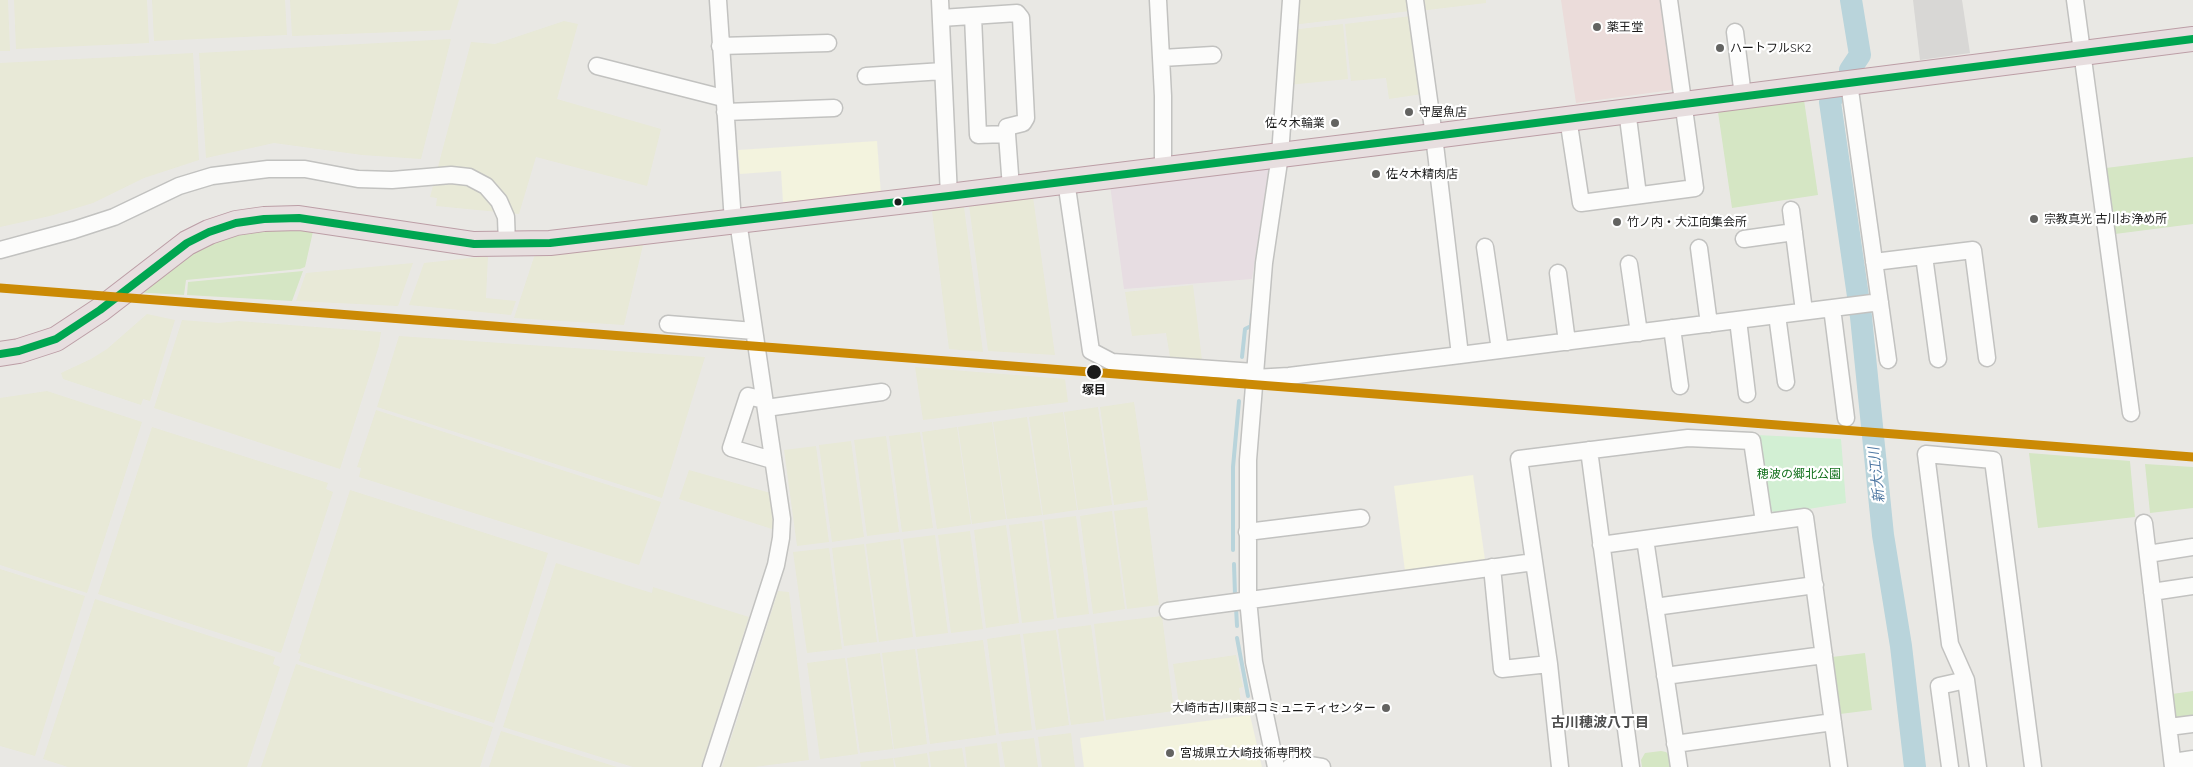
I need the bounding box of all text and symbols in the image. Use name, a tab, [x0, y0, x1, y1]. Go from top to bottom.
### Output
place label: 薬王堂	[1607, 20, 1643, 34]
marker: 薬王堂	[1591, 21, 1603, 33]
place label: ハートフルSK2	[1730, 41, 1811, 55]
marker: ハートフルSK2	[1714, 42, 1726, 54]
place label: 守屋魚店	[1419, 105, 1467, 119]
marker: 守屋魚店	[1403, 106, 1415, 118]
place label: 佐々木輪業	[1265, 116, 1325, 130]
marker: 佐々木輪業	[1329, 117, 1341, 129]
place label: 佐々木精肉店	[1386, 167, 1458, 181]
marker: 佐々木精肉店	[1370, 168, 1382, 180]
unlabelled marker	[893, 197, 903, 207]
place label: 宗教真光 古川お浄め所	[2044, 212, 2167, 226]
marker: 宗教真光 古川お浄め所	[2028, 213, 2040, 225]
place label: 竹ノ内・大江向集会所	[1627, 215, 1747, 229]
marker: 竹ノ内・大江向集会所	[1611, 216, 1623, 228]
marker: 塚目	[1085, 363, 1103, 381]
place label: 塚目	[1082, 383, 1106, 397]
water label: 新大江川	[1866, 446, 1888, 504]
park label: 穂波の郷北公園	[1757, 467, 1841, 481]
place label: 大崎市古川東部コミュニティセンター	[1172, 701, 1376, 715]
marker: 大崎市古川東部コミュニティセンター	[1380, 702, 1392, 714]
district label: 古川穂波八丁目	[1551, 715, 1649, 731]
place label: 宮城県立大崎技術専門校	[1180, 746, 1312, 760]
marker: 宮城県立大崎技術専門校	[1164, 747, 1176, 759]

